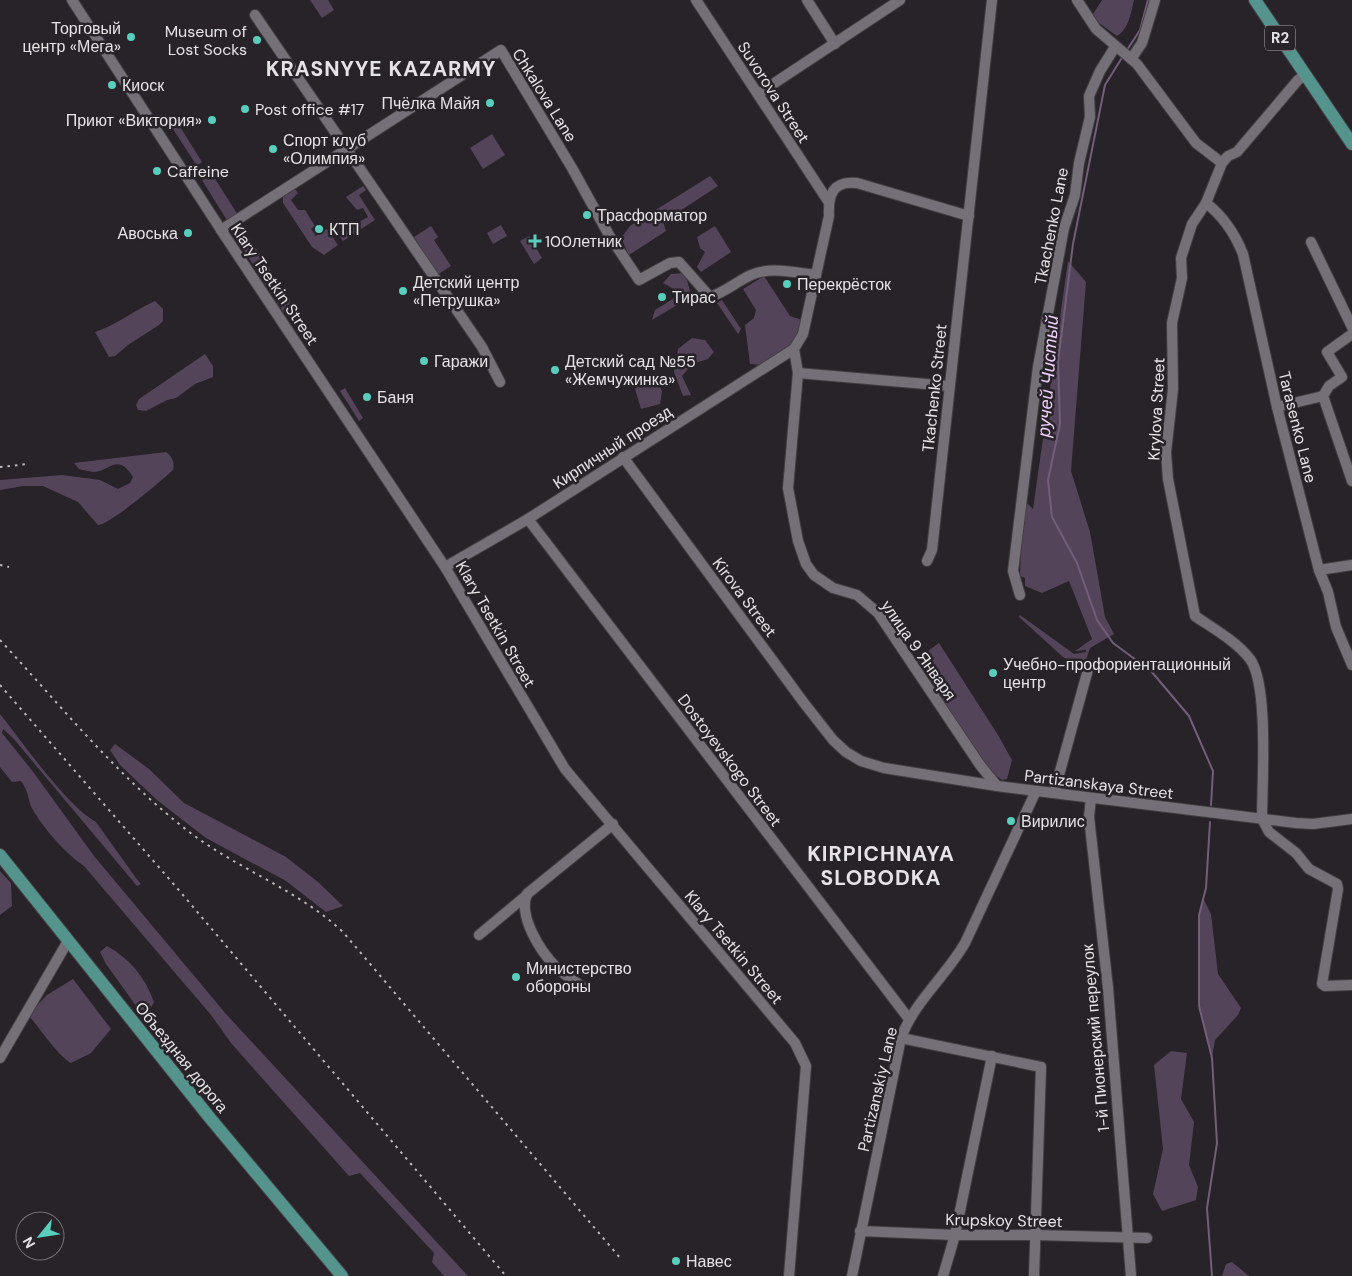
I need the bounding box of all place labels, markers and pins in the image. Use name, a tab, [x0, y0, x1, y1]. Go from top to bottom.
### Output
place label: Торговый центр «Мега»	[23, 18, 121, 57]
place label: Museum of Lost Socks	[165, 21, 247, 60]
marker: Торговый центр «Мега»	[125, 31, 137, 43]
marker: Museum of Lost Socks	[251, 34, 263, 46]
place label: Киоск	[122, 75, 165, 96]
marker: Киоск	[106, 79, 118, 91]
place label: Пчёлка Майя	[381, 93, 480, 114]
marker: Пчёлка Майя	[484, 97, 496, 109]
place label: Post office #17	[255, 99, 364, 120]
marker: Post office #17	[239, 103, 251, 115]
place label: Приют «Виктория»	[66, 110, 202, 131]
marker: Приют «Виктория»	[206, 114, 218, 126]
place label: Спорт клуб «Олимпия»	[283, 130, 366, 169]
marker: Спорт клуб «Олимпия»	[267, 143, 279, 155]
place label: Caffeine	[167, 161, 229, 182]
marker: Caffeine	[151, 165, 163, 177]
place label: Трасформатор	[597, 205, 707, 226]
marker: Трасформатор	[581, 209, 593, 221]
place label: КТП	[329, 219, 360, 240]
place label: Авоська	[118, 223, 178, 244]
marker: КТП	[313, 223, 325, 235]
marker: Авоська	[182, 227, 194, 239]
place label: 100летник	[545, 231, 623, 252]
marker: 100летник	[529, 235, 541, 247]
place label: Детский центр «Петрушка»	[413, 272, 520, 311]
place label: Перекрёсток	[797, 274, 892, 295]
marker: Перекрёсток	[781, 278, 793, 290]
marker: Детский центр «Петрушка»	[397, 285, 409, 297]
place label: Тирас	[672, 287, 716, 308]
marker: Тирас	[656, 291, 668, 303]
place label: Гаражи	[434, 351, 488, 372]
place label: Детский сад №55 «Жемчужинка»	[565, 351, 696, 390]
marker: Гаражи	[418, 355, 430, 367]
marker: Детский сад №55 «Жемчужинка»	[549, 364, 561, 376]
place label: Баня	[377, 387, 414, 408]
marker: Баня	[361, 391, 373, 403]
place label: Учебно-профориентационный центр	[1003, 654, 1231, 693]
marker: Учебно-профориентационный центр	[987, 667, 999, 679]
place label: Вирилис	[1021, 811, 1085, 832]
marker: Вирилис	[1005, 815, 1017, 827]
place label: Министерство обороны	[526, 958, 632, 997]
marker: Министерство обороны	[510, 971, 522, 983]
place label: Навес	[686, 1251, 732, 1272]
marker: Навес	[670, 1255, 682, 1267]

